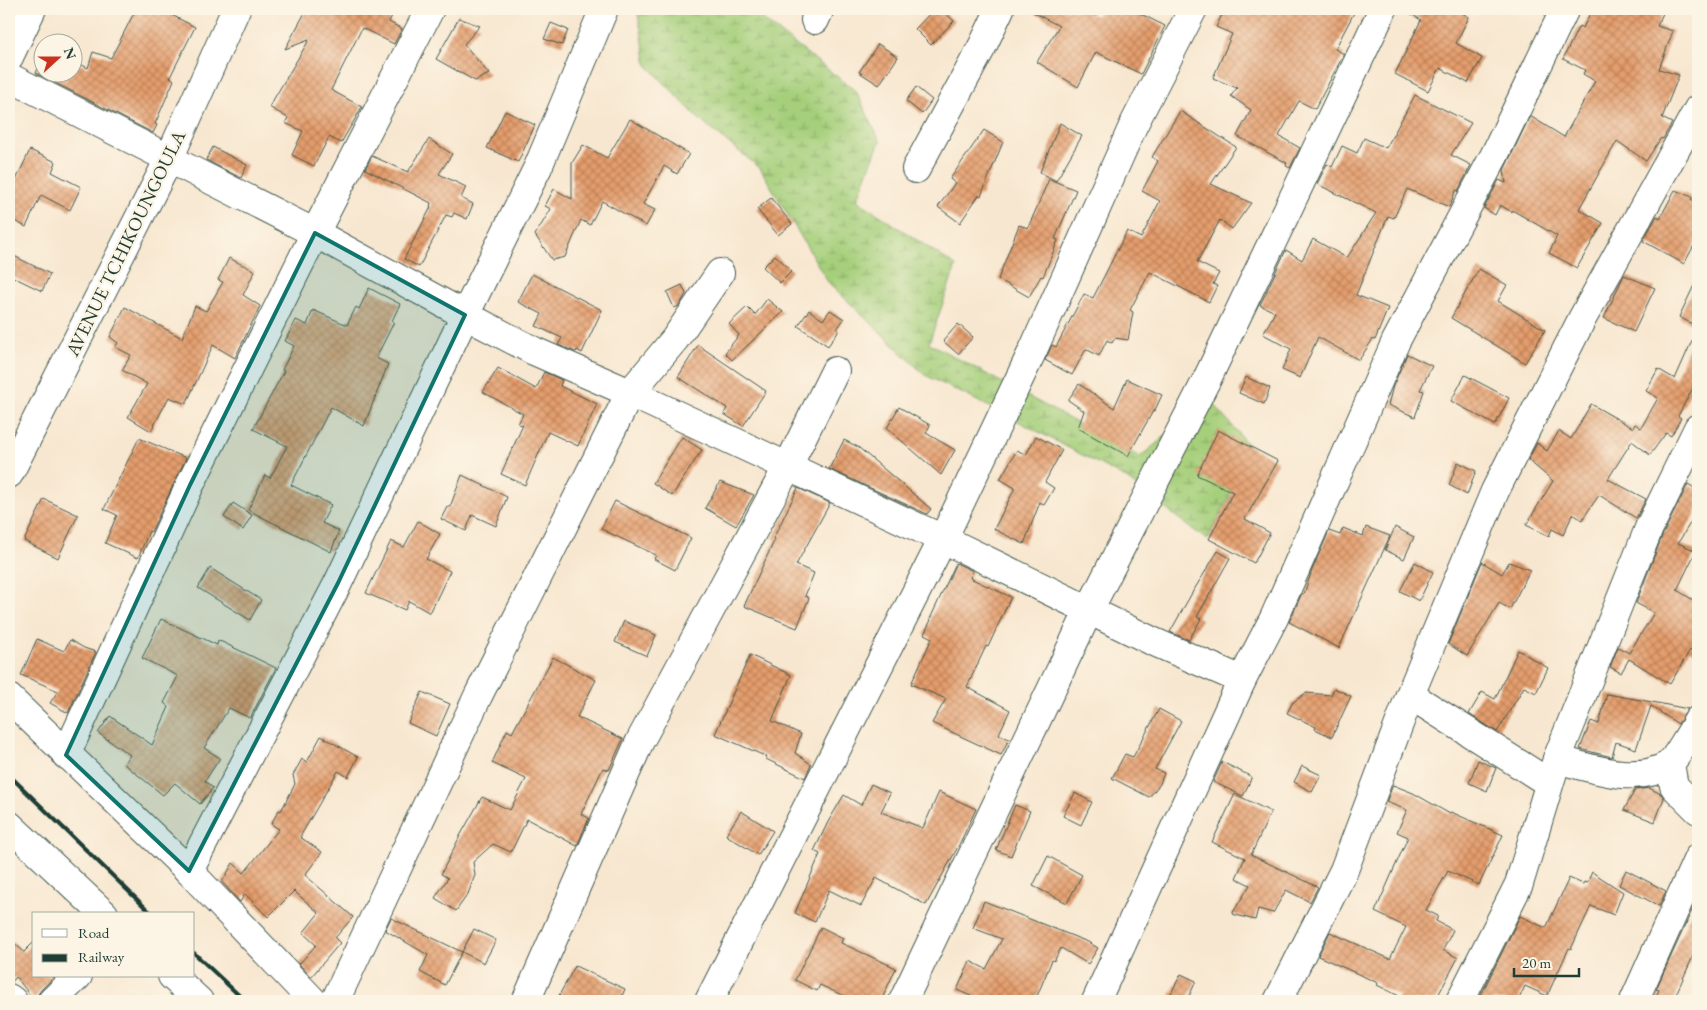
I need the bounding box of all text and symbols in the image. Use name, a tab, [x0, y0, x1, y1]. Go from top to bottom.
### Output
north arrow	[32, 32, 82, 82]
text: N	[60, 45, 81, 62]
street label: AVENUE TCHIKOUNGOULA	[59, 125, 191, 361]
legend	[32, 912, 195, 978]
text: Road	[78, 923, 110, 942]
scale bar	[1514, 945, 1580, 977]
text: Railway	[78, 947, 125, 966]
text: 20 m	[1522, 953, 1551, 972]

